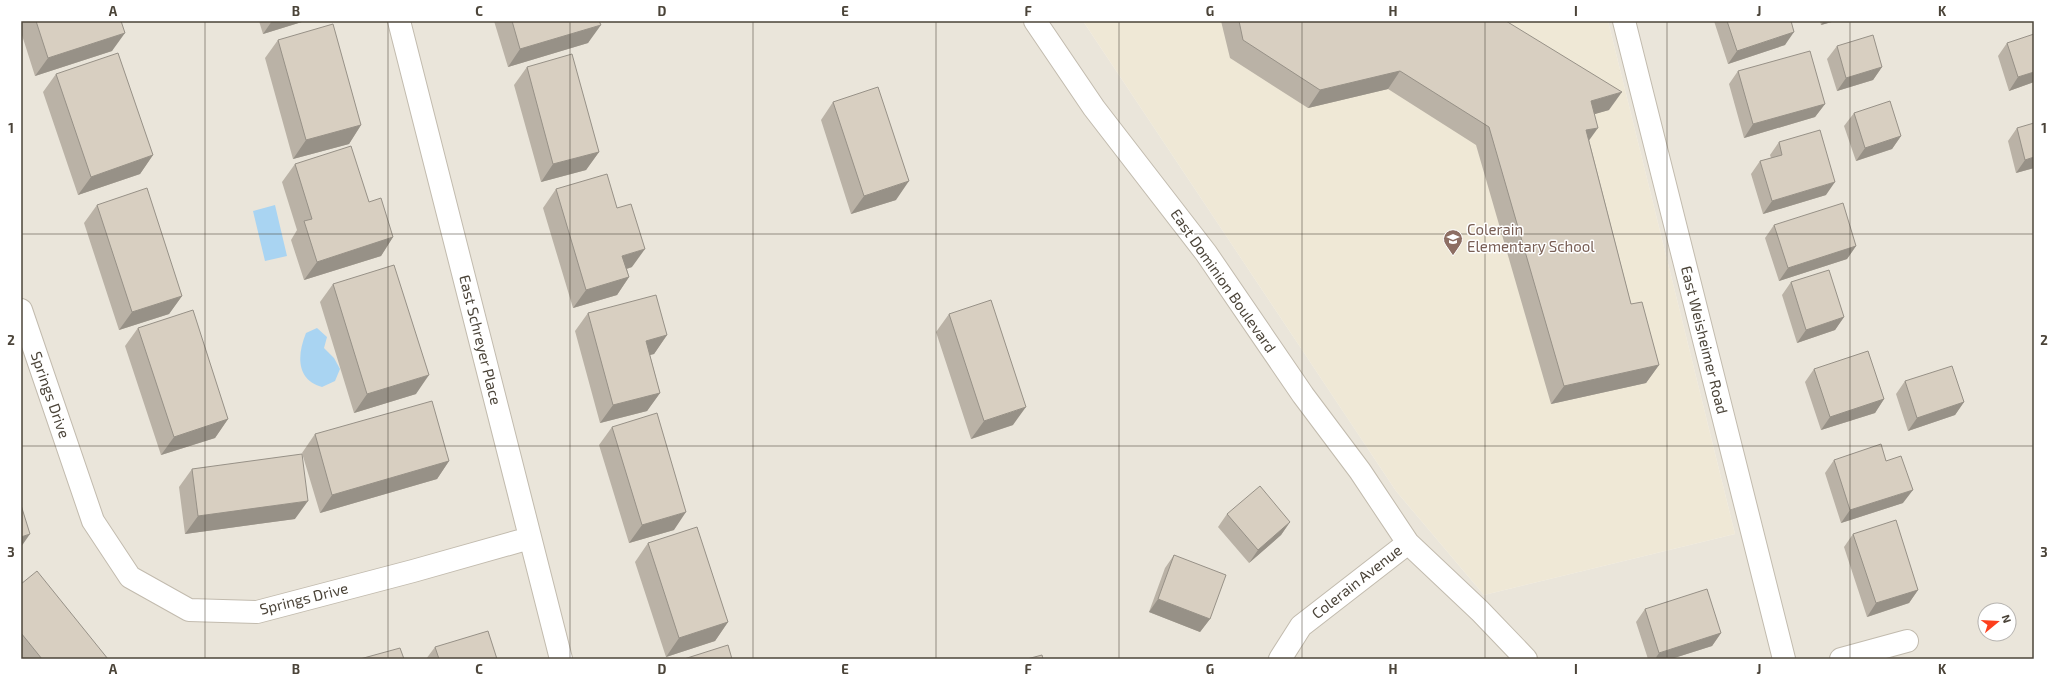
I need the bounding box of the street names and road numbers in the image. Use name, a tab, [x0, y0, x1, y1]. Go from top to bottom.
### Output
street label: East Dominion Boulevard	[1167, 205, 1280, 356]
street label: East Weisheimer Road	[1678, 264, 1732, 416]
street label: East Schreyer Place	[456, 273, 506, 407]
street label: Springs Drive	[28, 349, 74, 440]
street label: Colerain Avenue	[1308, 540, 1405, 622]
street label: Springs Drive	[258, 578, 350, 618]

